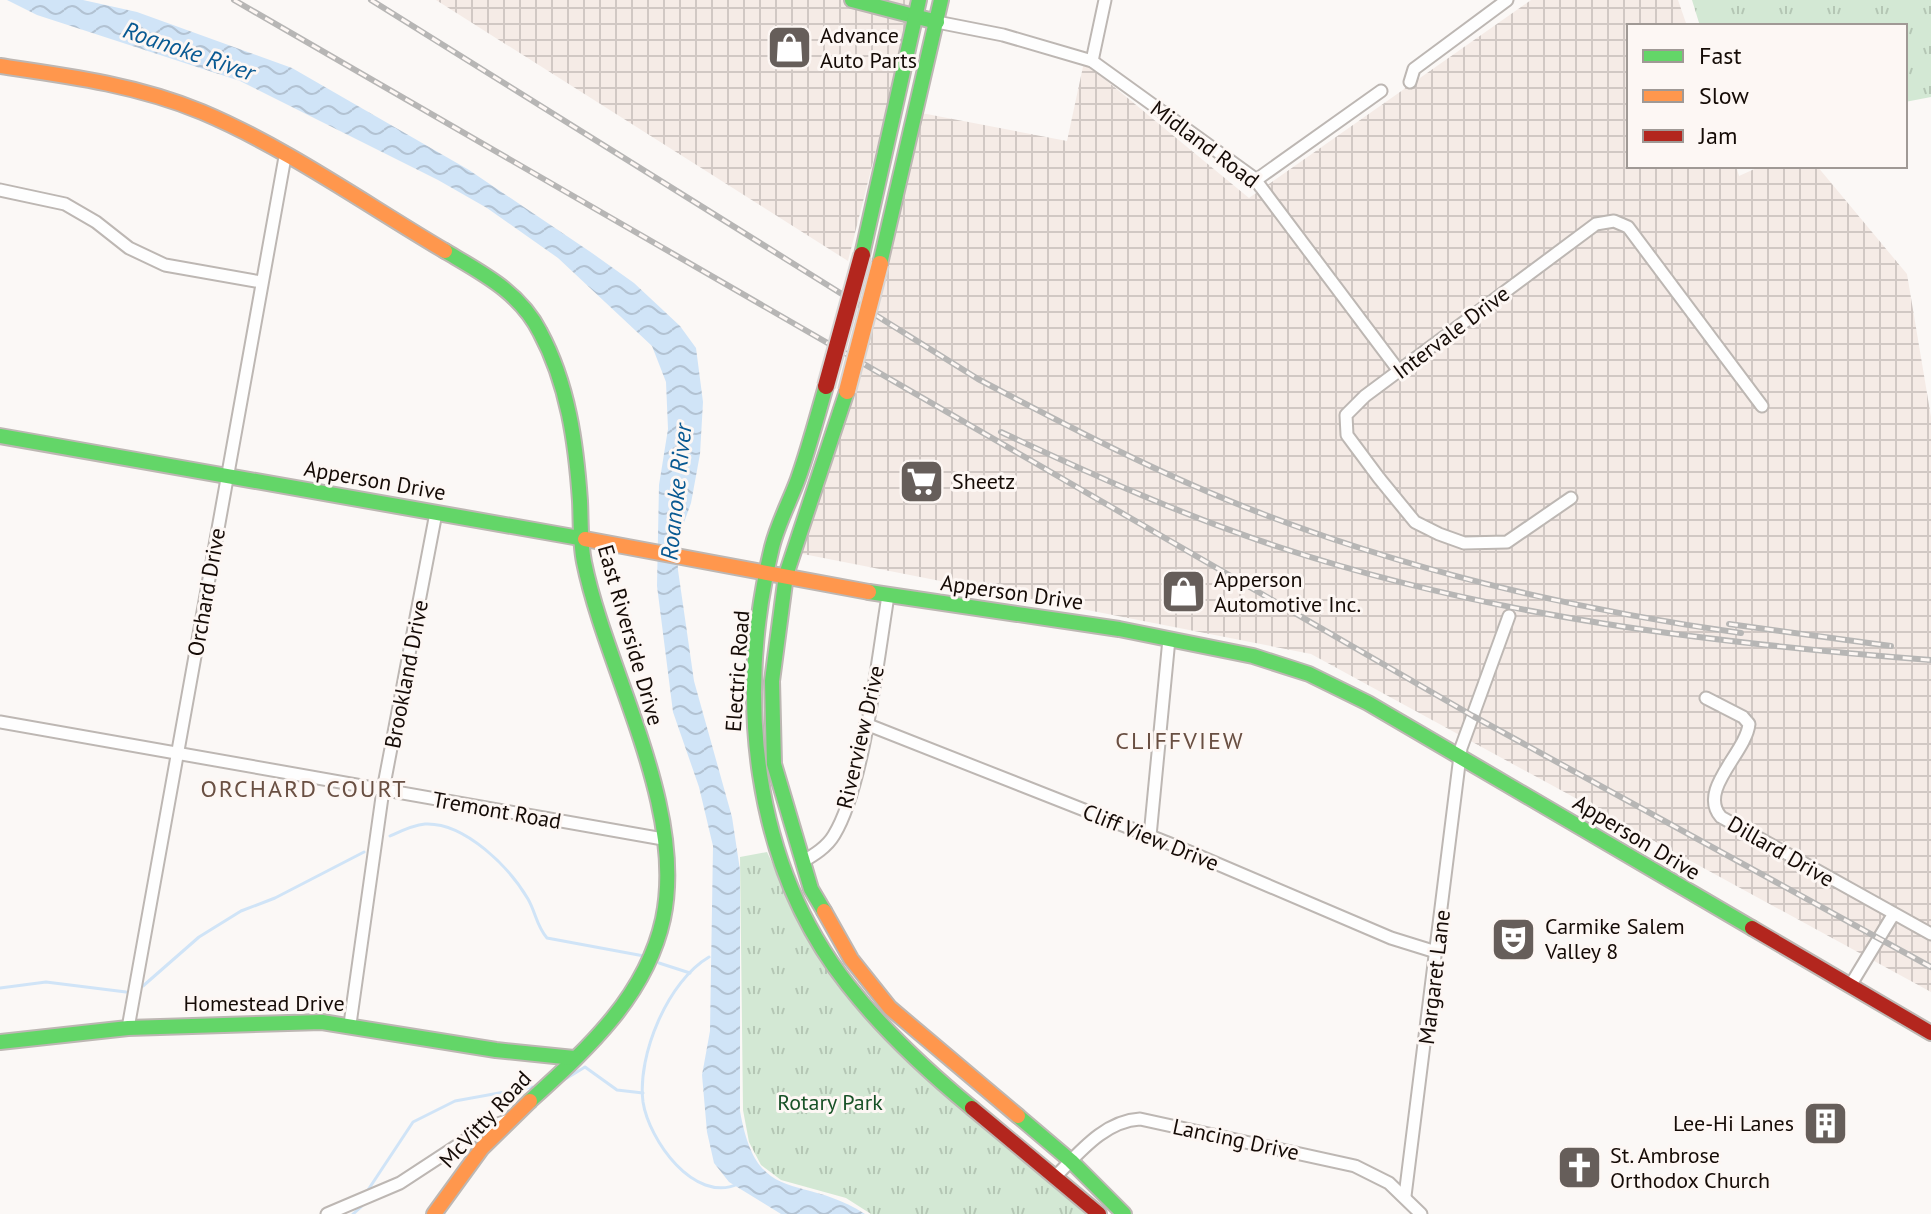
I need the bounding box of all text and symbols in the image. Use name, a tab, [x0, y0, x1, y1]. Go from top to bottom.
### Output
water label: Roanoke River	[119, 14, 261, 89]
place label: Advance Auto Parts	[820, 21, 917, 74]
shop icon: Advance Auto Parts	[765, 24, 813, 72]
legend	[1627, 24, 1907, 168]
text: Fast	[1699, 40, 1742, 71]
text: Slow	[1699, 80, 1749, 111]
street label: Midland Road	[1145, 94, 1265, 194]
text: Jam	[1698, 120, 1737, 151]
street label: Intervale Drive	[1387, 279, 1515, 385]
water label: Roanoke River	[653, 420, 699, 562]
street label: Apperson Drive	[302, 454, 448, 506]
supermarket icon: Sheetz	[897, 457, 945, 505]
place label: Sheetz	[952, 467, 1015, 495]
street label: Orchard Drive	[181, 526, 231, 658]
street label: East Riverside Drive	[592, 541, 670, 729]
place label: Apperson Automotive Inc.	[1214, 565, 1361, 618]
street label: Apperson Drive	[939, 568, 1085, 616]
shop icon: Apperson Automotive Inc.	[1159, 568, 1207, 616]
street label: Brookland Drive	[378, 597, 434, 751]
street label: Electric Road	[719, 609, 755, 733]
street label: Riverview Drive	[830, 663, 890, 811]
district label: CLIFFVIEW	[1115, 725, 1245, 756]
district label: ORCHARD COURT	[200, 773, 408, 804]
street label: Tremont Road	[430, 785, 564, 835]
street label: Apperson Drive	[1568, 788, 1706, 886]
street label: Cliff View Drive	[1079, 797, 1223, 877]
street label: Dillard Drive	[1723, 809, 1839, 893]
street label: Margaret Lane	[1412, 908, 1456, 1046]
place label: Carmike Salem Valley 8	[1544, 912, 1685, 965]
theatre icon: Carmike Salem Valley 8	[1490, 915, 1538, 963]
street label: Homestead Drive	[183, 989, 345, 1017]
street label: McVitty Road	[433, 1065, 537, 1173]
park label: Rotary Park	[777, 1088, 883, 1116]
building icon: Lee-Hi Lanes	[1801, 1099, 1849, 1147]
place label: Lee-Hi Lanes	[1673, 1109, 1794, 1137]
street label: Lancing Drive	[1170, 1112, 1302, 1166]
place label: St. Ambrose Orthodox Church	[1610, 1141, 1770, 1194]
church icon: St. Ambrose Orthodox Church	[1555, 1144, 1603, 1192]

